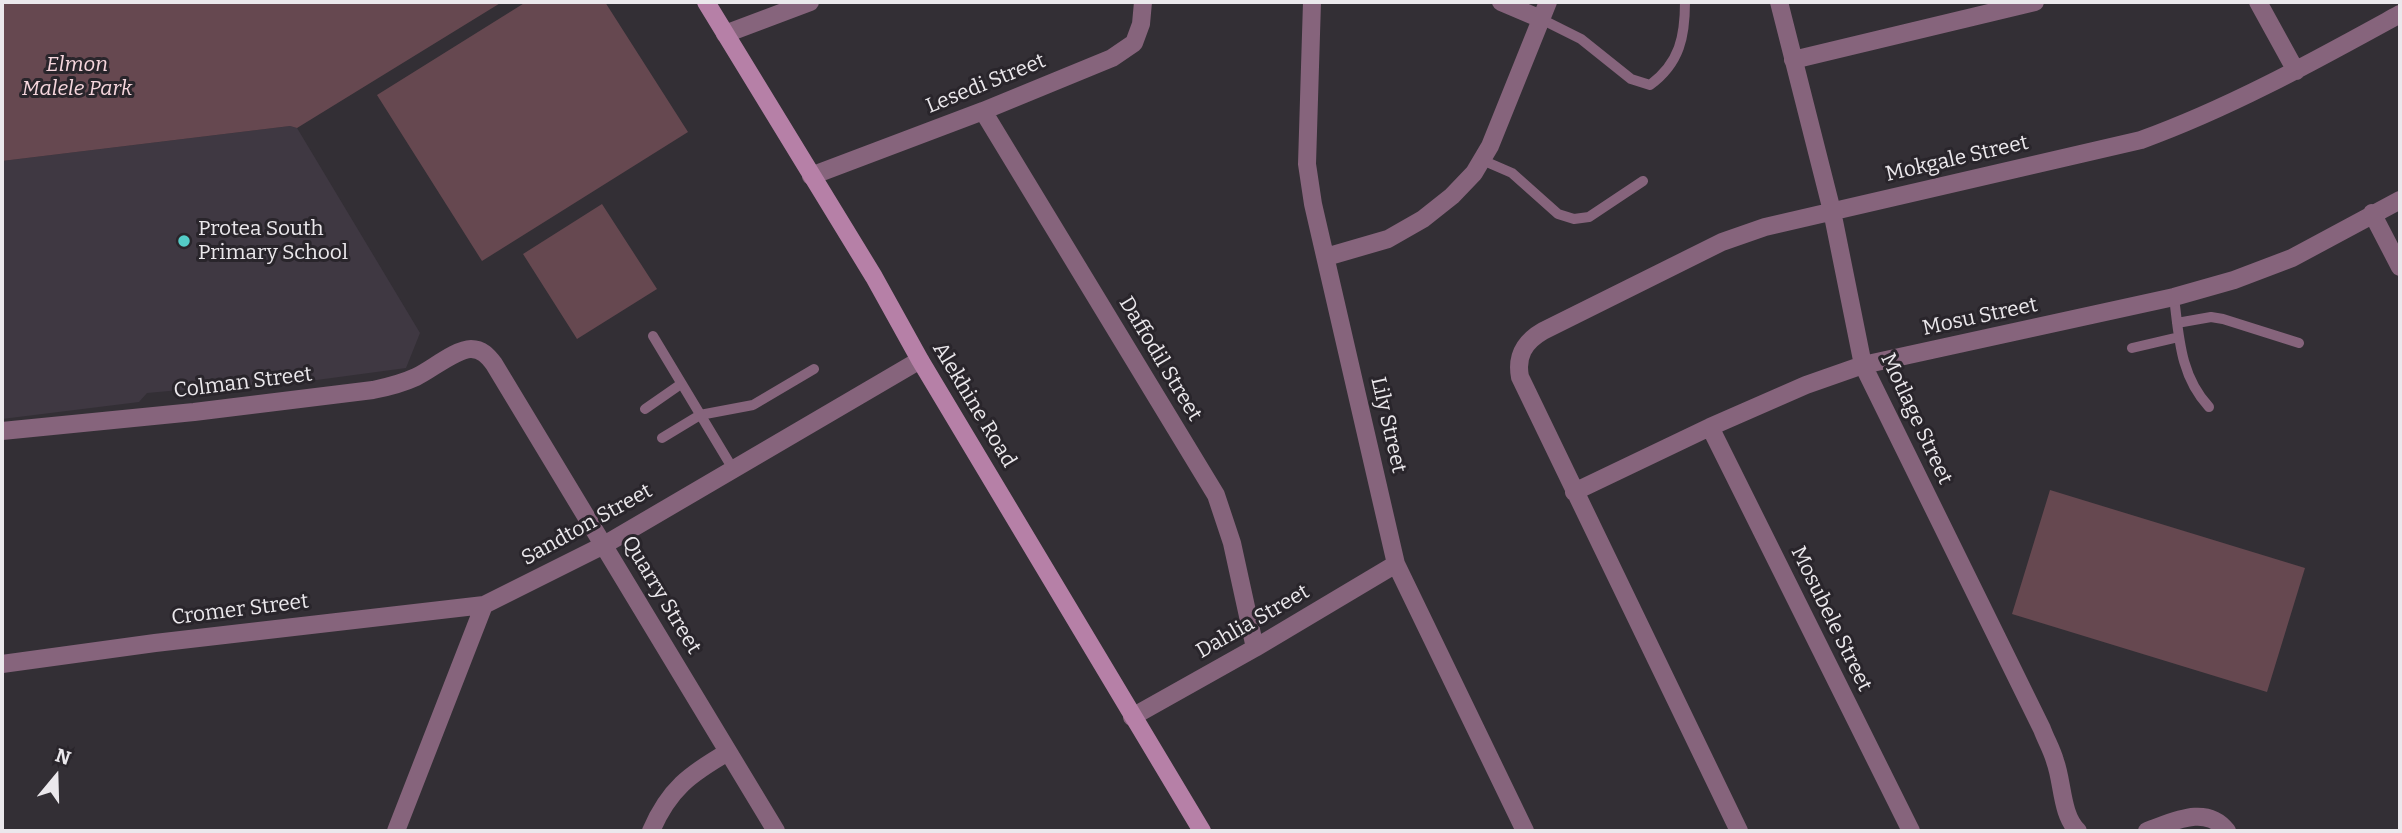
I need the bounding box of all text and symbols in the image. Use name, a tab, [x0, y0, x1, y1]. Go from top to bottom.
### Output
street label: Lesedi Street	[923, 49, 1049, 119]
park label: Elmon Malele Park	[22, 52, 132, 102]
street label: Mokgale Street	[1883, 130, 2031, 188]
place label: Protea South Primary School	[198, 216, 348, 266]
marker: Protea South Primary School	[176, 233, 192, 249]
street label: Daffodil Street	[1113, 292, 1207, 426]
street label: Mosu Street	[1920, 293, 2040, 341]
street label: Alekhine Road	[927, 338, 1021, 472]
street label: Motlage Street	[1875, 350, 1957, 488]
street label: Colman Street	[172, 362, 314, 404]
street label: Lily Street	[1365, 374, 1411, 476]
street label: Sandton Street	[517, 479, 657, 571]
street label: Quarry Street	[616, 531, 706, 659]
street label: Mosubele Street	[1785, 542, 1877, 696]
street label: Dahlia Street	[1192, 580, 1314, 664]
street label: Cromer Street	[170, 589, 310, 631]
north arrow	[21, 742, 91, 812]
text: N	[52, 743, 74, 770]

